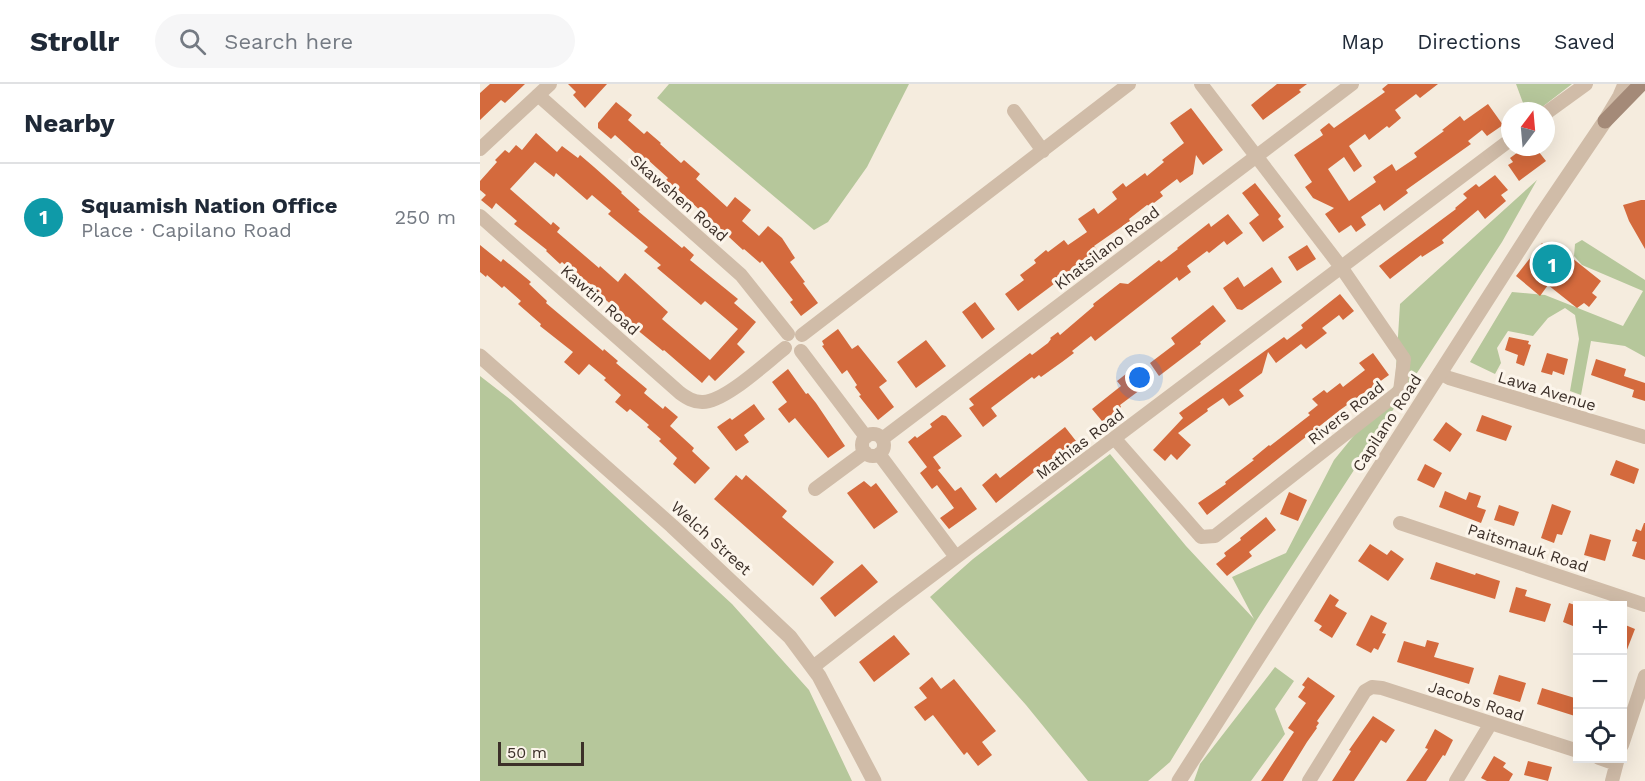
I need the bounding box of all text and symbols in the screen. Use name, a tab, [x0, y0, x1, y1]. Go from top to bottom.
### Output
search box	[155, 14, 575, 68]
text: Strollr	[30, 25, 119, 58]
icon: search	[176, 25, 209, 58]
text: Search here	[224, 29, 353, 54]
text: Map	[1341, 29, 1384, 54]
text: Directions	[1417, 29, 1521, 54]
text: Saved	[1554, 29, 1615, 54]
north arrow	[1501, 102, 1555, 156]
text: Nearby	[24, 108, 115, 138]
street label: Skawshen Road	[626, 150, 732, 246]
text: Squamish Nation Office	[81, 193, 338, 218]
street label: Khatsilano Road	[1051, 202, 1163, 294]
text: 1	[39, 205, 48, 229]
text: 250 m	[394, 205, 456, 229]
text: Place · Capilano Road	[81, 218, 292, 242]
pin: 1	[1532, 242, 1572, 286]
street label: Kawtin Road	[557, 261, 643, 339]
your location	[1125, 363, 1154, 392]
street label: Lawa Avenue	[1496, 367, 1598, 415]
street label: Capilano Road	[1348, 371, 1426, 475]
street label: Rivers Road	[1304, 377, 1388, 449]
street label: Mathias Road	[1032, 405, 1128, 483]
street label: Welch Street	[667, 497, 755, 579]
street label: Paitsmauk Road	[1465, 520, 1591, 576]
map controls	[1573, 601, 1627, 763]
button: +	[1573, 601, 1627, 655]
button: −	[1573, 655, 1627, 709]
street label: Jacobs Road	[1426, 677, 1526, 725]
button: locate	[1573, 709, 1627, 763]
scale bar	[498, 739, 584, 766]
text: 50 m	[507, 743, 547, 762]

